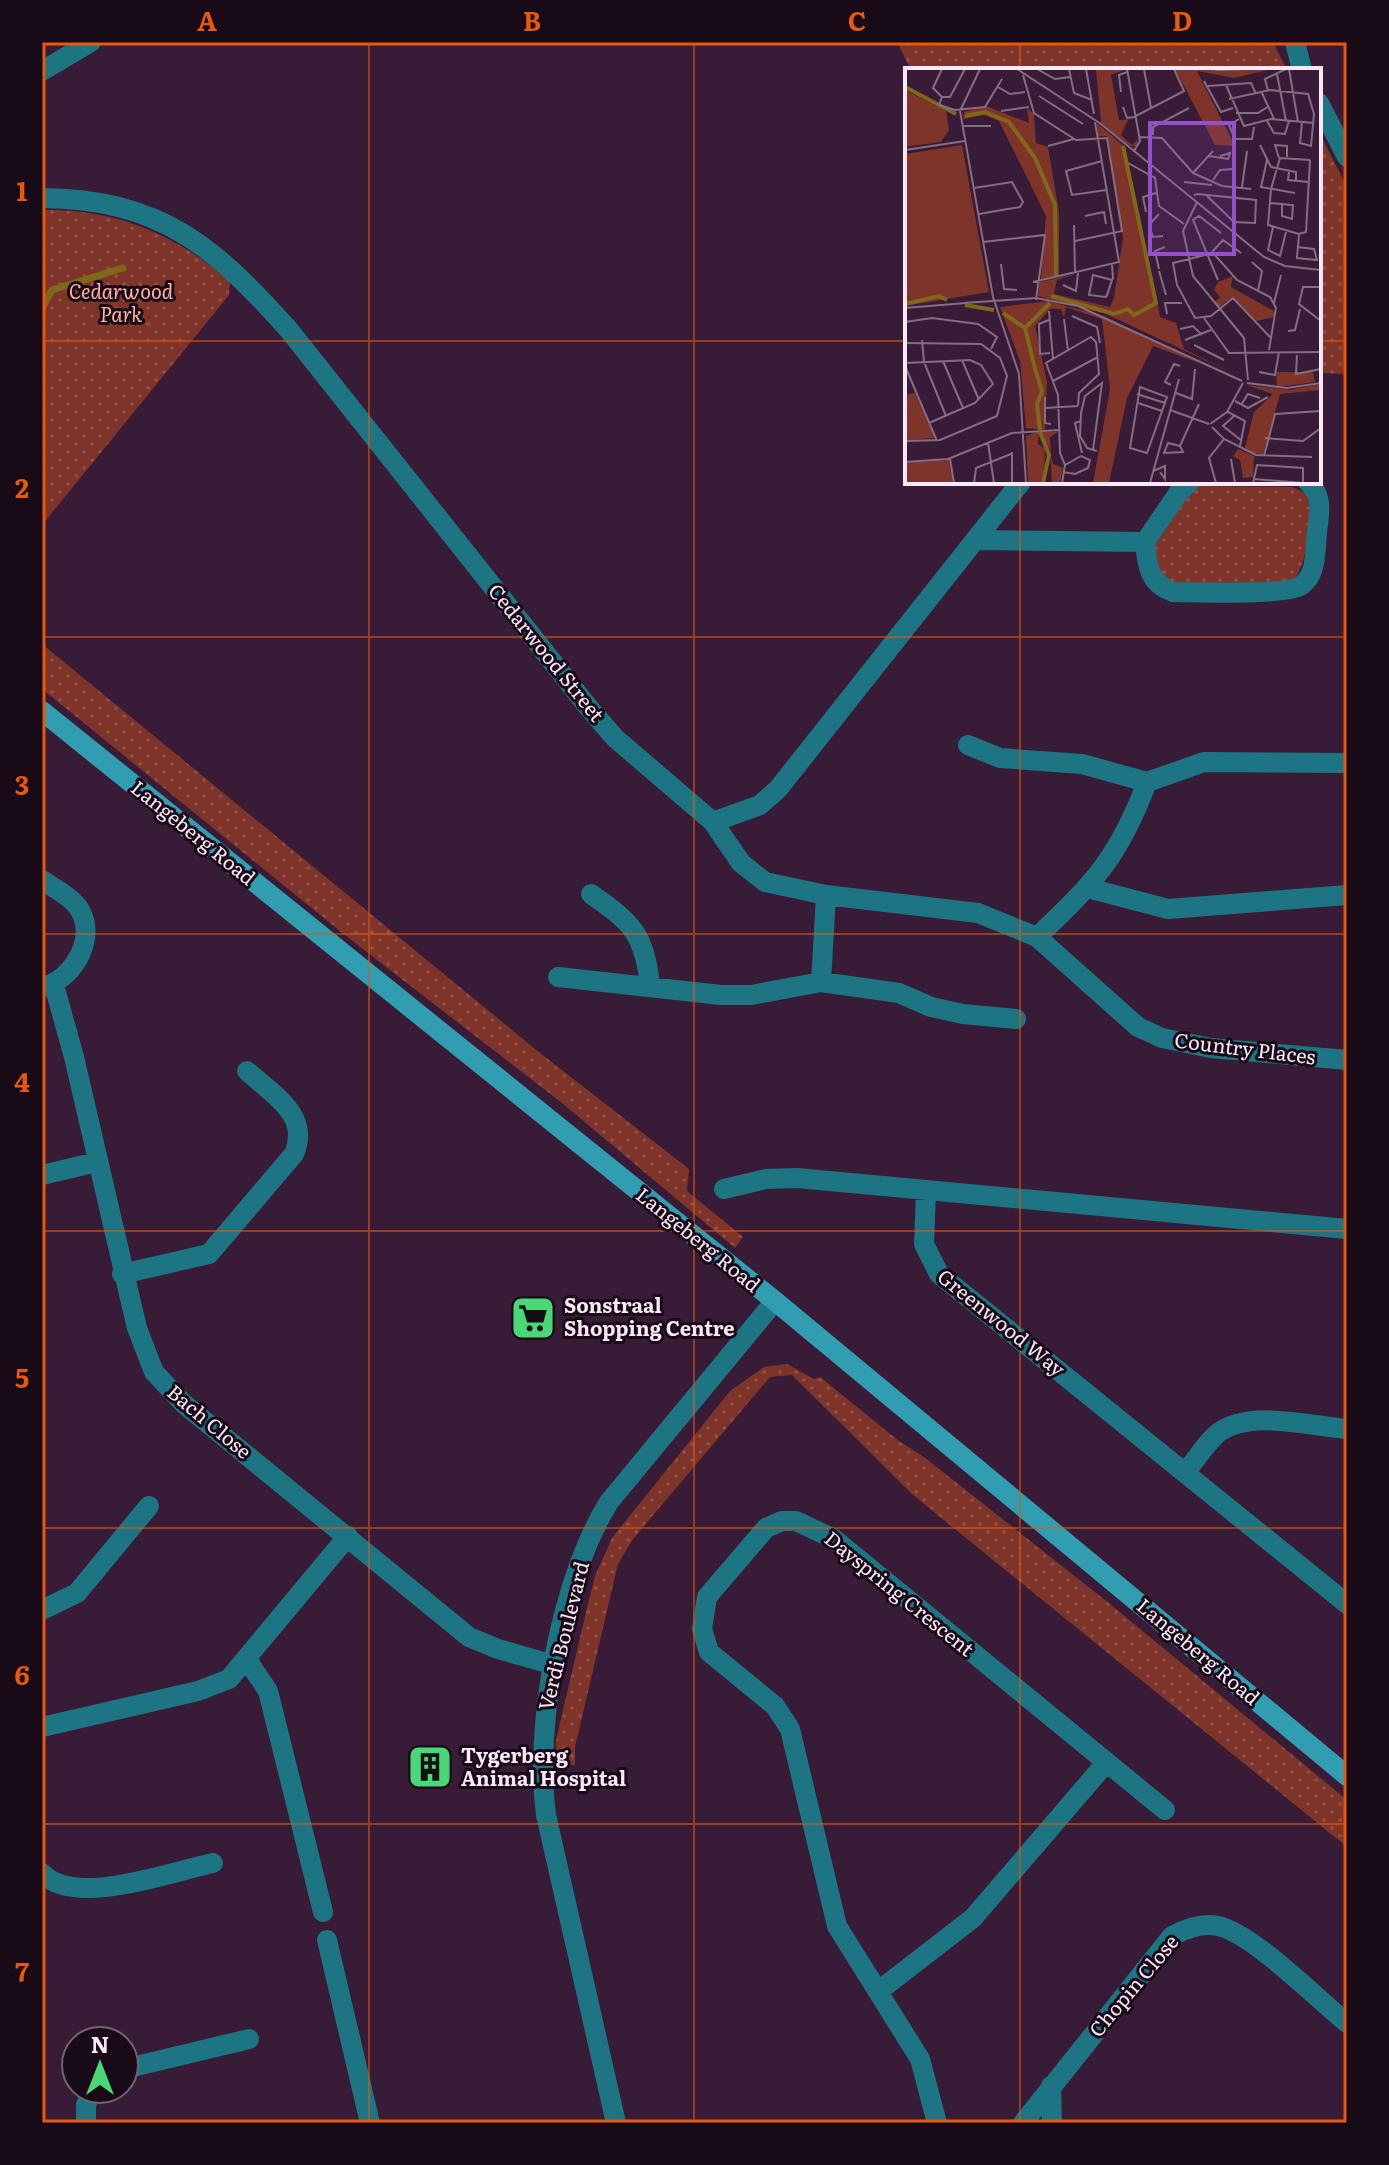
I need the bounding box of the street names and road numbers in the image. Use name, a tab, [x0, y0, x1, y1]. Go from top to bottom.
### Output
street label: Cedarwood Street	[482, 576, 613, 727]
street label: Langeberg Road	[126, 772, 263, 891]
street label: Country Places	[1173, 1023, 1318, 1071]
street label: Langeberg Road	[631, 1179, 768, 1298]
street label: Greenwood Way	[932, 1260, 1073, 1383]
street label: Bach Close	[162, 1376, 259, 1465]
street label: Dayspring Crescent	[819, 1523, 982, 1662]
street label: Verdi Boulevard	[529, 1558, 595, 1713]
street label: Langeberg Road	[1131, 1590, 1267, 1711]
street label: Chopin Close	[1081, 1927, 1184, 2043]

